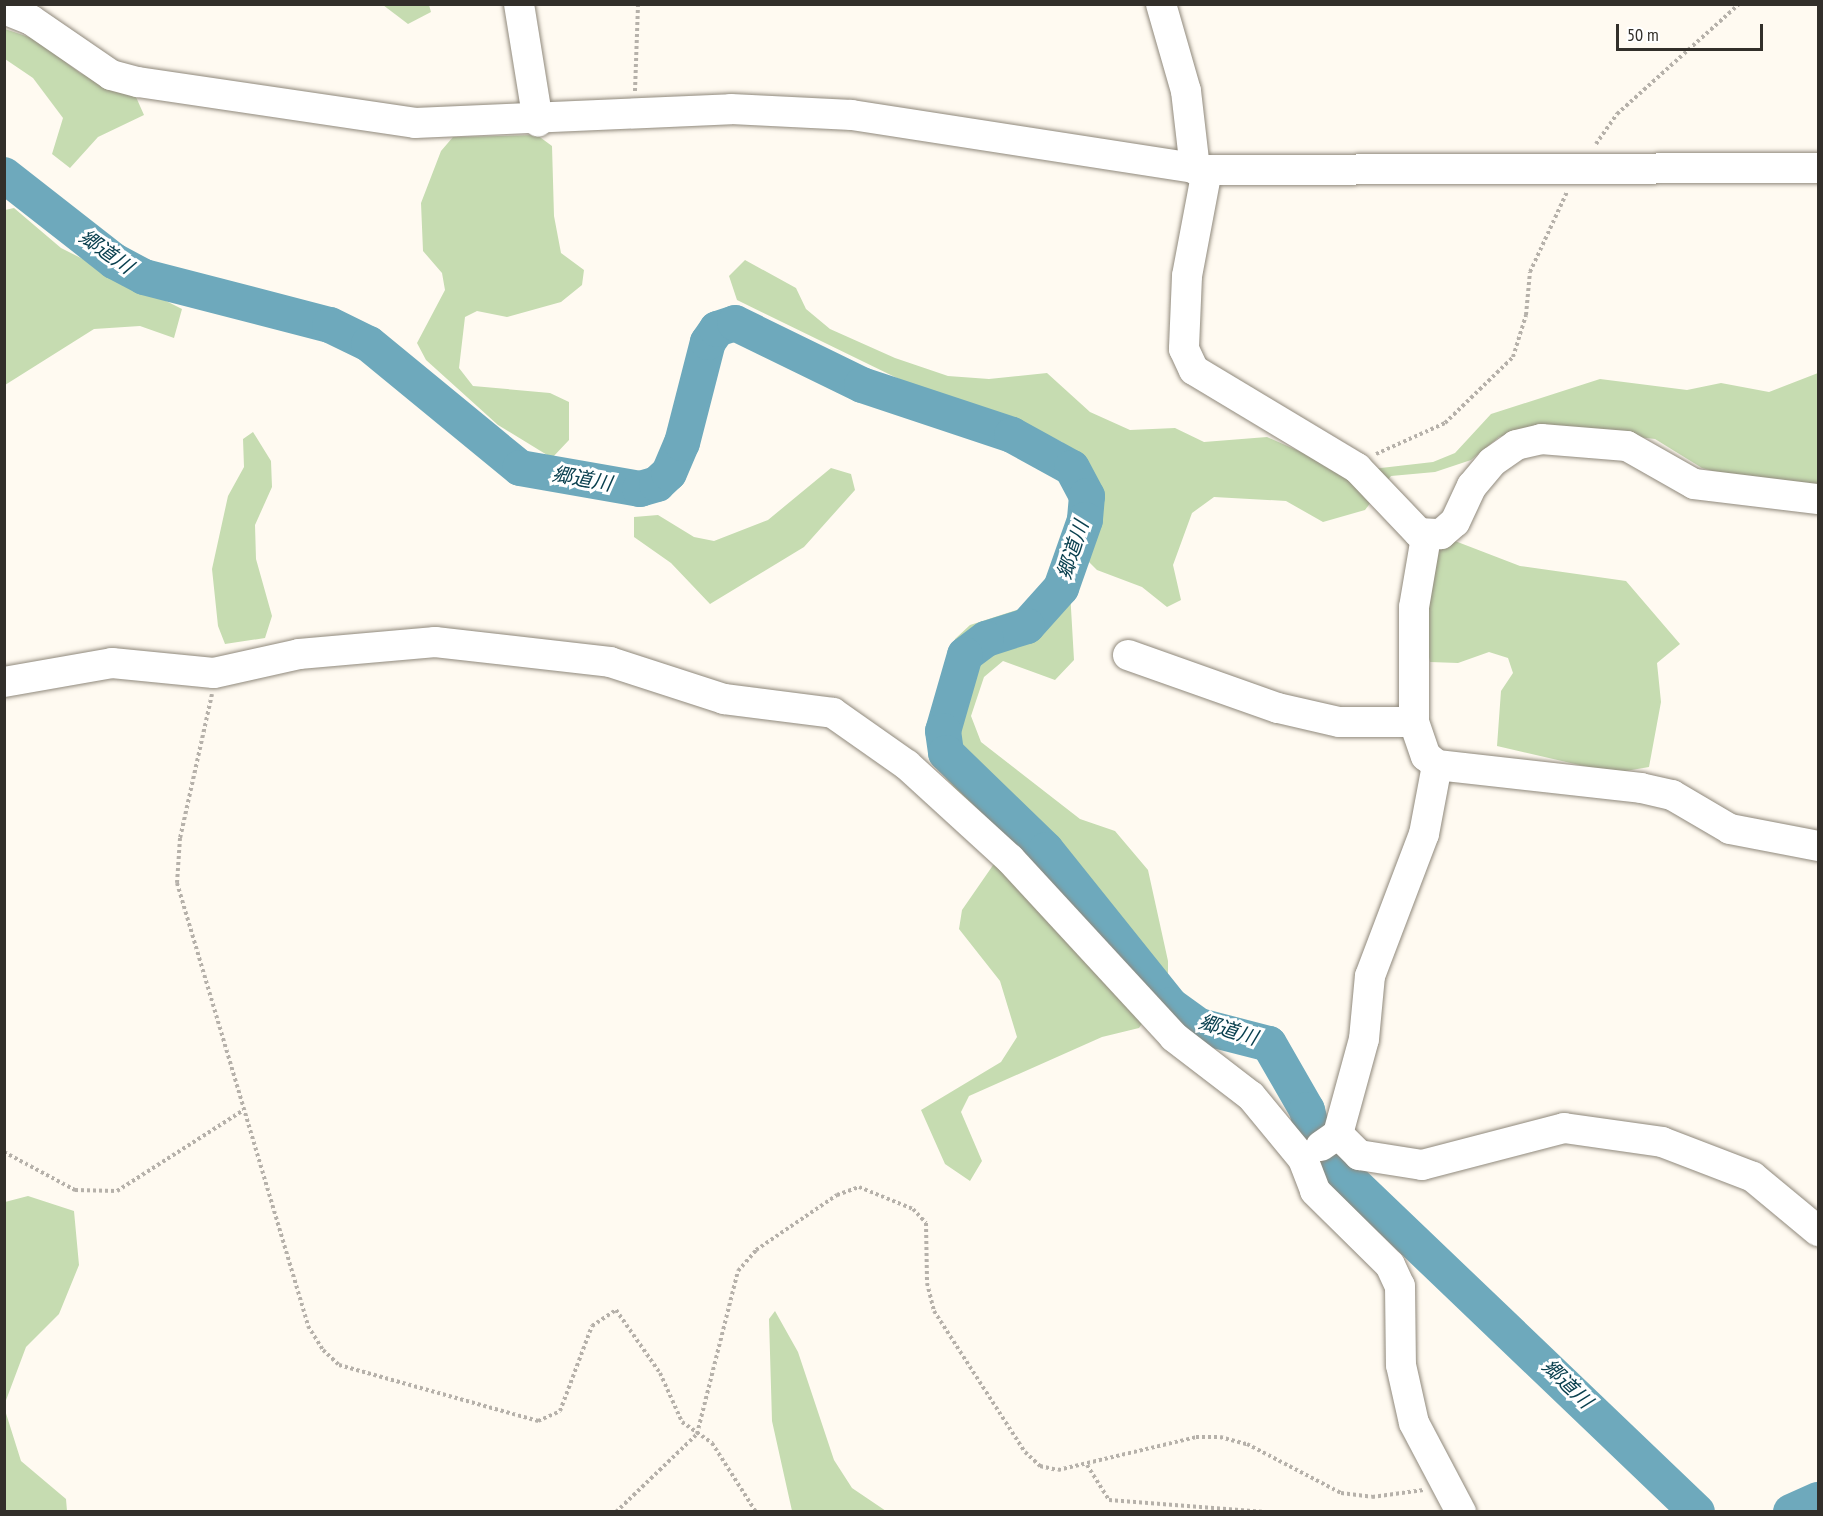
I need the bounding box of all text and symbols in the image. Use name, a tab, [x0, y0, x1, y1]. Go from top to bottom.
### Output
scale bar	[1619, 12, 1766, 50]
text: 50 m	[1627, 23, 1659, 46]
water label: 郷道川	[75, 225, 137, 279]
water label: 郷道川	[550, 462, 614, 496]
water label: 郷道川	[1052, 518, 1094, 582]
water label: 郷道川	[1196, 1010, 1260, 1050]
water label: 郷道川	[1537, 1355, 1597, 1413]

